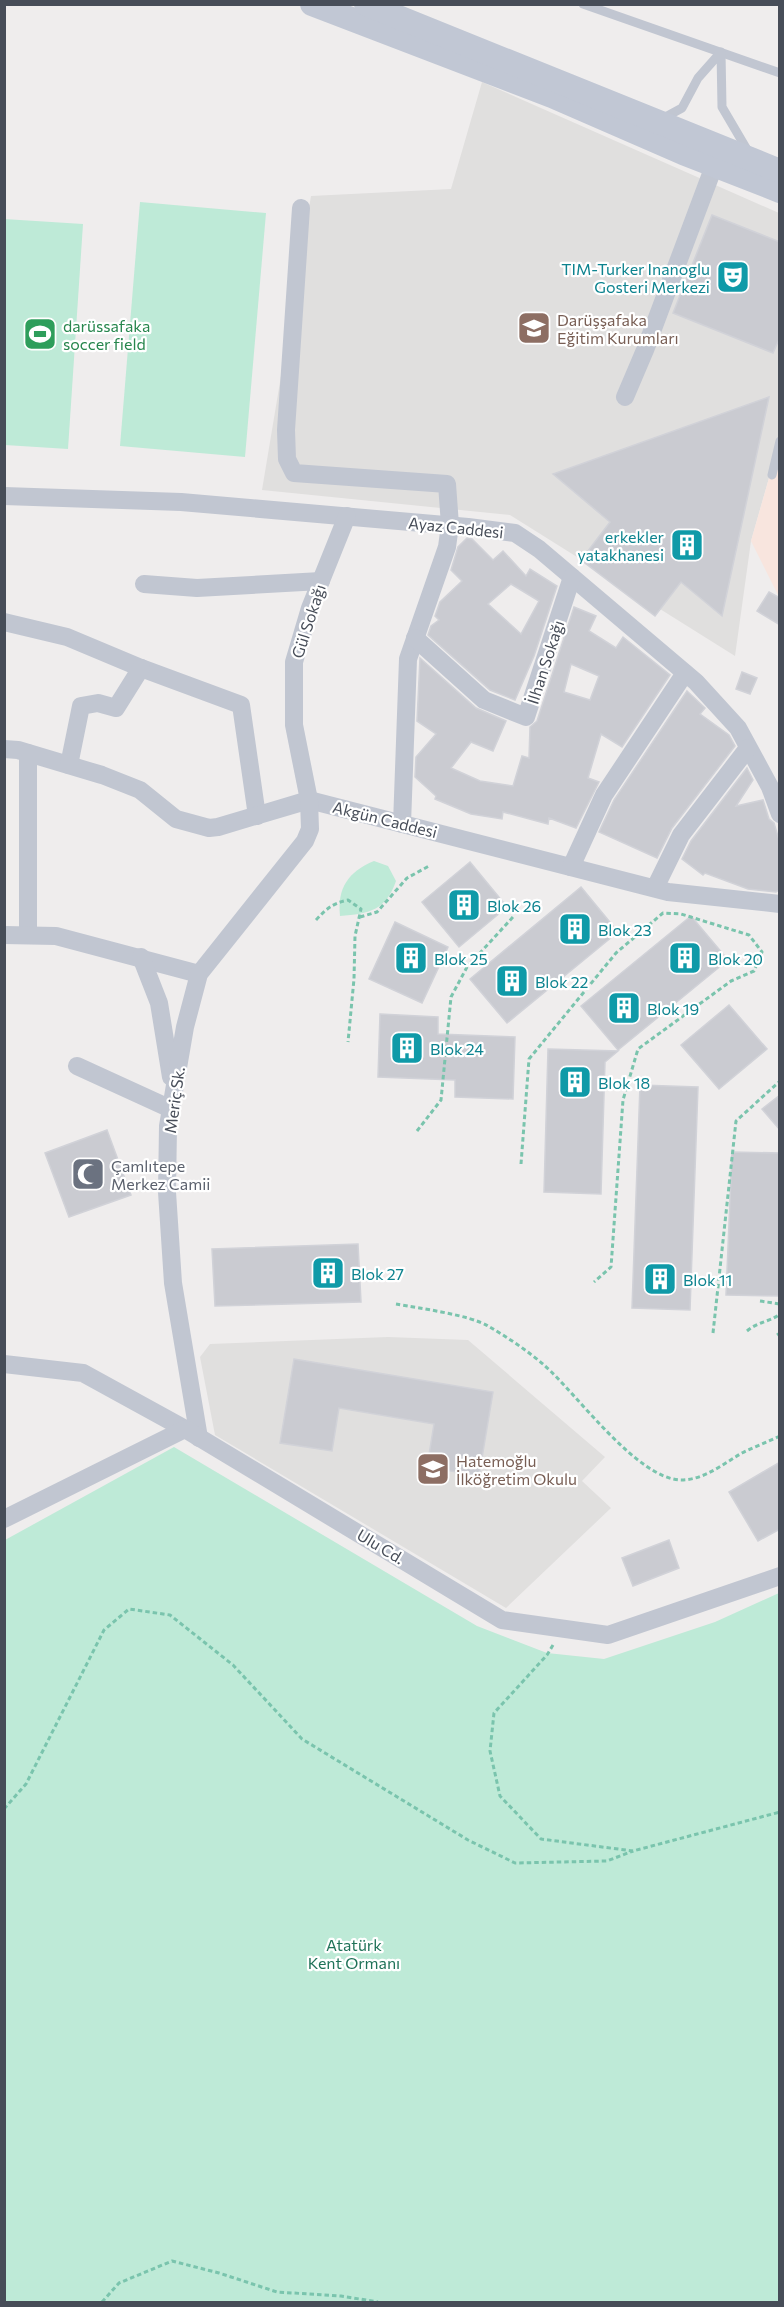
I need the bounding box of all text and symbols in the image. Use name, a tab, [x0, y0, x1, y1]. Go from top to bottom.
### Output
place label: TIM-Turker Inanoglu Gosteri Merkezi	[561, 259, 710, 296]
theatre icon: TIM-Turker Inanoglu Gosteri Merkezi	[715, 259, 751, 295]
school or university icon: Darüşşafaka Eğitim Kurumları	[516, 310, 552, 346]
place label: Darüşşafaka Eğitim Kurumları	[557, 310, 679, 347]
sports icon: darüssafaka soccer field	[22, 316, 58, 352]
place label: darüssafaka soccer field	[63, 316, 150, 353]
street label: Ayaz Caddesi	[407, 513, 505, 541]
place label: erkekler yatakhanesi	[577, 527, 665, 564]
building icon: erkekler yatakhanesi	[669, 527, 705, 563]
street label: Gül Sokağı	[287, 582, 329, 660]
street label: İlhan Sokağı	[523, 618, 567, 706]
street label: Akgün Caddesi	[331, 797, 439, 841]
building icon: Blok 26	[446, 887, 482, 923]
place label: Blok 26	[487, 896, 541, 915]
building icon: Blok 23	[557, 911, 593, 947]
place label: Blok 23	[598, 920, 652, 939]
building icon: Blok 25	[393, 940, 429, 976]
building icon: Blok 20	[667, 940, 703, 976]
place label: Blok 25	[434, 949, 488, 968]
place label: Blok 20	[708, 949, 763, 968]
building icon: Blok 22	[494, 963, 530, 999]
place label: Blok 22	[535, 972, 589, 991]
building icon: Blok 19	[606, 990, 642, 1026]
place label: Blok 19	[647, 999, 699, 1018]
building icon: Blok 24	[389, 1030, 425, 1066]
place label: Blok 24	[430, 1039, 484, 1058]
building icon: Blok 18	[557, 1064, 593, 1100]
street label: Meriç Sk.	[160, 1065, 188, 1135]
place label: Blok 18	[598, 1073, 650, 1092]
mosque icon: Çamlıtepe Merkez Camii	[70, 1156, 106, 1192]
place label: Çamlıtepe Merkez Camii	[111, 1156, 210, 1193]
building icon: Blok 27	[310, 1255, 346, 1291]
building icon: Blok 11	[642, 1261, 678, 1297]
place label: Blok 27	[351, 1264, 404, 1283]
place label: Blok 11	[683, 1270, 732, 1289]
school or university icon: Hatemoğlu İlköğretim Okulu	[415, 1451, 451, 1487]
place label: Hatemoğlu İlköğretim Okulu	[456, 1451, 577, 1488]
street label: Ulu Cd.	[354, 1525, 408, 1567]
park label: Atatürk Kent Ormanı	[308, 1935, 400, 1972]

